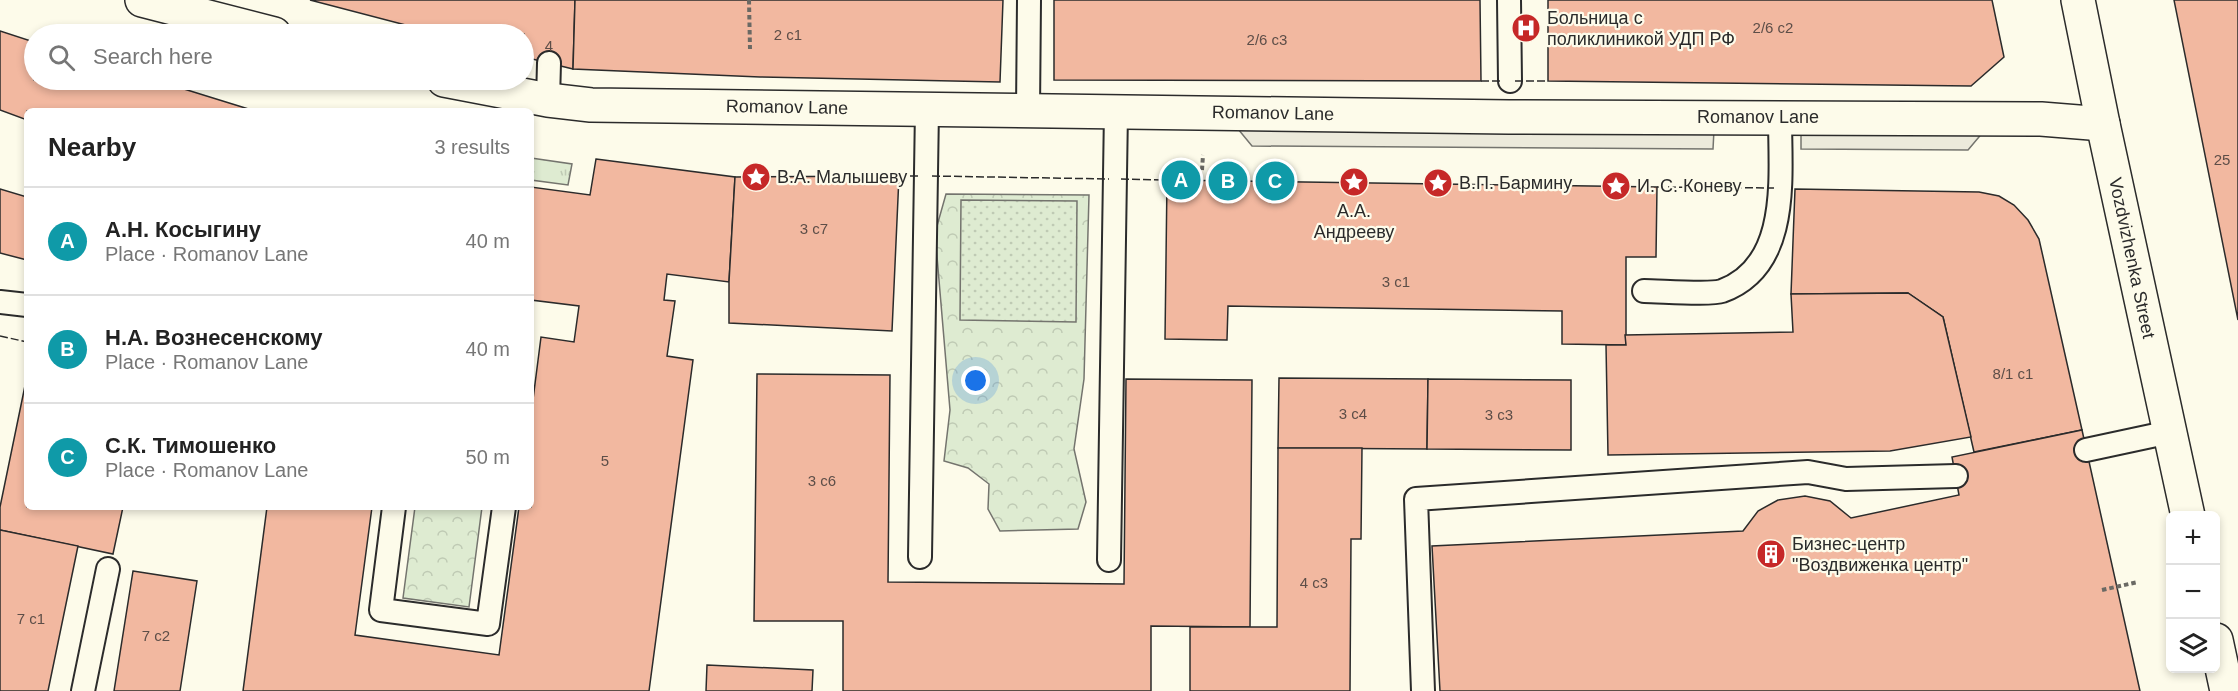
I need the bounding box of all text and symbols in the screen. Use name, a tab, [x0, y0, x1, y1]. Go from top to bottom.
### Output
place label: Больница с поликлиникой УДП РФ	[1547, 8, 1735, 49]
hospital icon: Больница с поликлиникой УДП РФ	[1510, 12, 1542, 44]
house number: 2/6 с2	[1753, 19, 1793, 36]
search box	[24, 24, 534, 90]
house number: 2 с1	[774, 26, 802, 43]
house number: 2/6 с3	[1247, 31, 1287, 48]
house number: 4	[545, 37, 553, 54]
icon: search	[45, 41, 78, 74]
text: Search here	[93, 44, 213, 69]
street label: Romanov Lane	[726, 96, 848, 118]
street label: Romanov Lane	[1212, 102, 1334, 124]
street label: Romanov Lane	[1697, 107, 1819, 127]
text: Nearby	[48, 132, 136, 162]
text: 3 results	[434, 136, 510, 158]
house number: 25	[2214, 151, 2230, 168]
pin: A	[1162, 158, 1200, 202]
pin: B	[1208, 158, 1248, 204]
pin: C	[1256, 158, 1294, 204]
place icon: В.А. Малышеву	[740, 161, 772, 193]
place icon: А.А. Андрееву	[1338, 166, 1370, 198]
place label: В.А. Малышеву	[777, 167, 907, 187]
place icon: В.П. Бармину	[1422, 167, 1454, 199]
place icon: И. С. Коневу	[1600, 170, 1632, 202]
place label: В.П. Бармину	[1459, 173, 1572, 193]
place label: И. С. Коневу	[1637, 176, 1742, 196]
street label: Vozdvizhenka Street	[2105, 176, 2159, 340]
place label: А.А. Андрееву	[1314, 201, 1394, 242]
text: А.Н. Косыгину	[105, 217, 261, 242]
house number: 3 с7	[800, 220, 828, 237]
text: A	[60, 230, 75, 252]
text: 40 m	[466, 230, 510, 252]
text: Place · Romanov Lane	[105, 243, 308, 265]
house number: 3 с1	[1382, 273, 1410, 290]
text: Н.А. Вознесенскому	[105, 325, 322, 350]
text: B	[60, 338, 75, 360]
text: 40 m	[466, 338, 510, 360]
text: Place · Romanov Lane	[105, 351, 308, 373]
house number: 8/1 с1	[1993, 365, 2033, 382]
your location	[961, 366, 990, 395]
house number: 3 с4	[1339, 405, 1367, 422]
house number: 3 с3	[1485, 406, 1513, 423]
text: С.К. Тимошенко	[105, 433, 276, 458]
text: C	[60, 446, 75, 468]
text: 50 m	[466, 446, 510, 468]
house number: 5	[601, 452, 609, 469]
text: Place · Romanov Lane	[105, 459, 308, 481]
house number: 3 с6	[808, 472, 836, 489]
map controls	[2166, 511, 2220, 673]
button: +	[2166, 511, 2220, 565]
place label: Бизнес-центр "Воздвиженка центр"	[1792, 534, 1968, 575]
building icon: Бизнес-центр "Воздвиженка центр"	[1755, 538, 1787, 570]
button: −	[2166, 565, 2220, 619]
house number: 4 с3	[1300, 574, 1328, 591]
house number: 7 с1	[17, 610, 45, 627]
button: layers	[2166, 619, 2220, 673]
house number: 7 с2	[142, 627, 170, 644]

